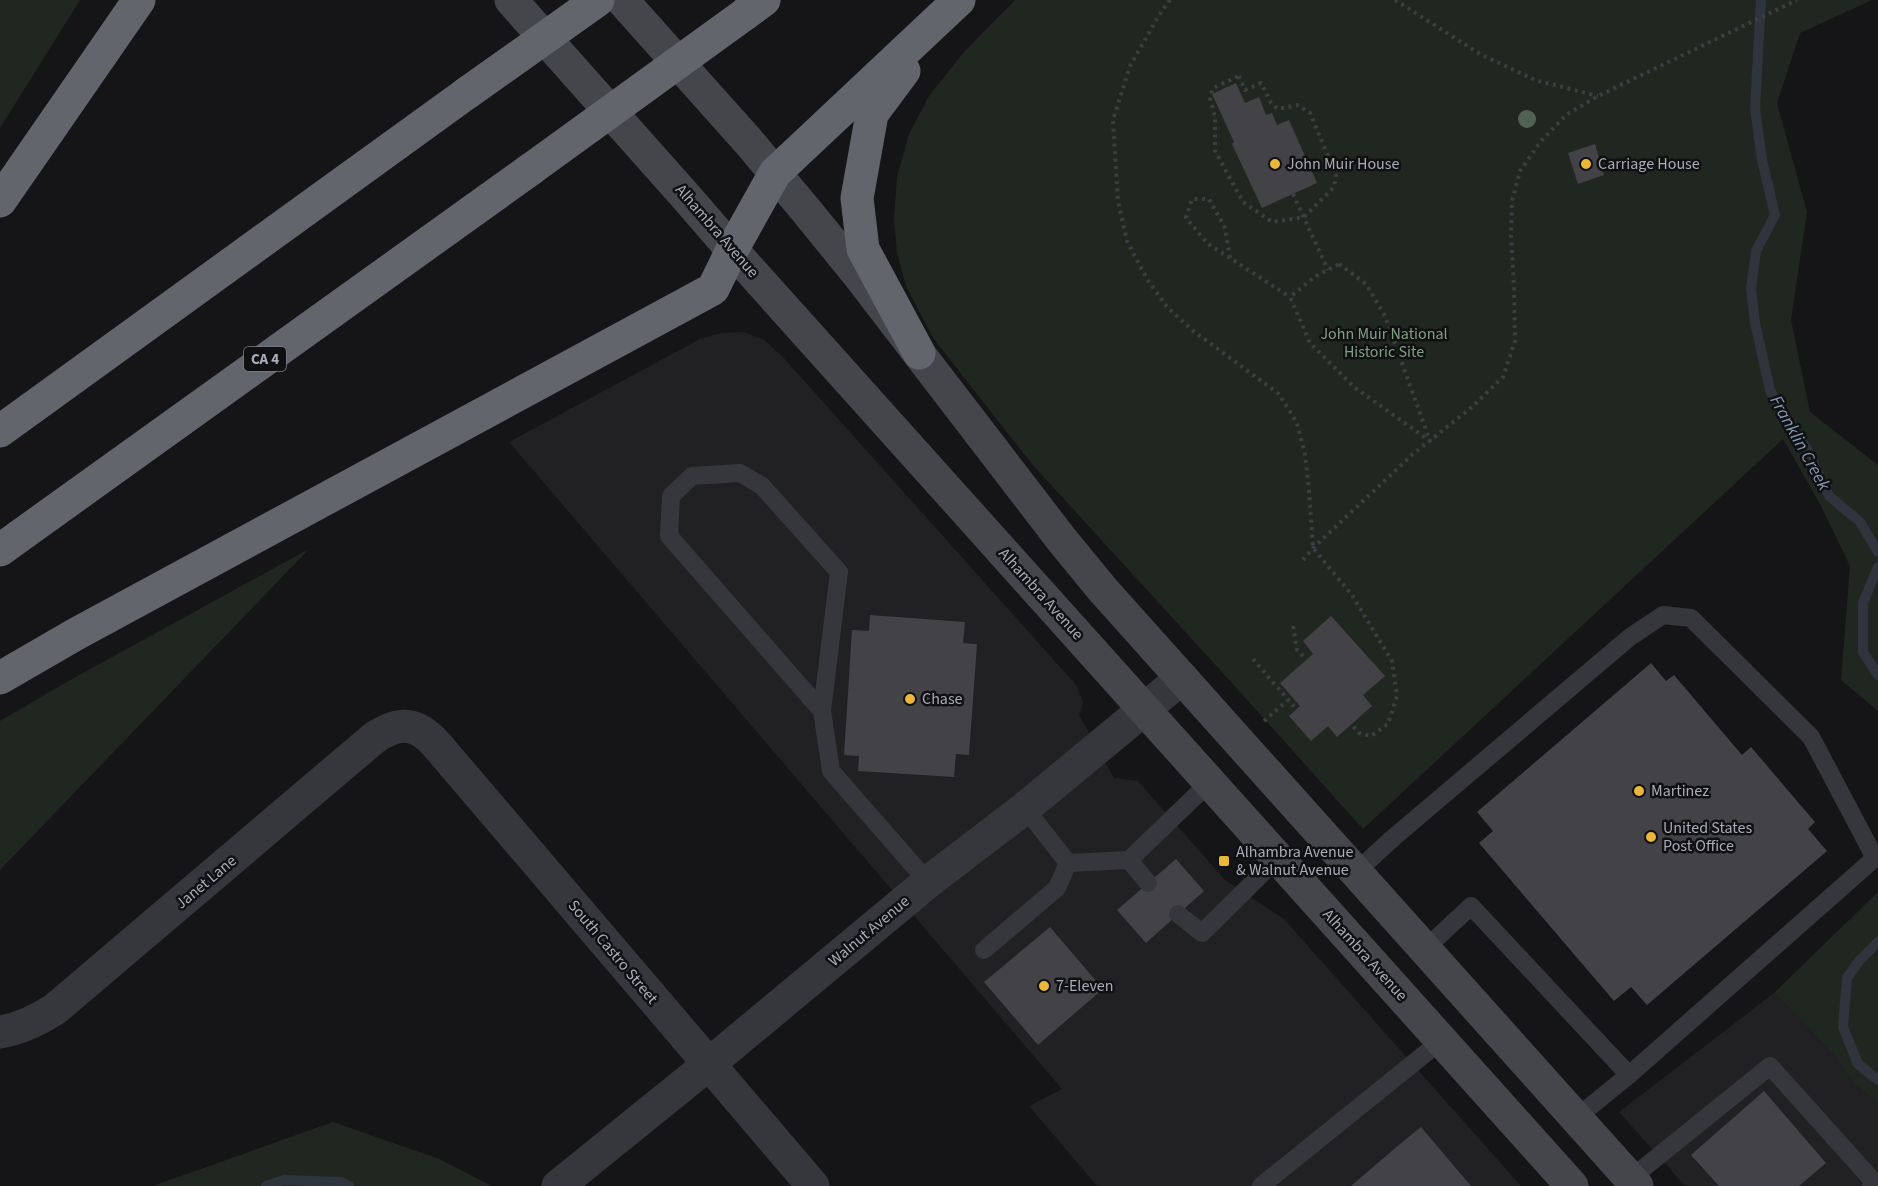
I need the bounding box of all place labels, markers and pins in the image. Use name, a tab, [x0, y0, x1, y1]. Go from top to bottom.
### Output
place label: John Muir House	[1287, 153, 1400, 175]
place label: Carriage House	[1598, 153, 1700, 175]
marker: John Muir House	[1268, 157, 1282, 171]
marker: Carriage House	[1579, 157, 1593, 171]
place label: Chase	[922, 688, 963, 710]
marker: Chase	[903, 692, 917, 706]
place label: Martinez	[1651, 780, 1709, 802]
marker: Martinez	[1632, 784, 1646, 798]
place label: United States Post Office	[1663, 817, 1752, 857]
marker: United States Post Office	[1644, 830, 1658, 844]
place label: Alhambra Avenue & Walnut Avenue	[1236, 841, 1353, 881]
marker: Alhambra Avenue & Walnut Avenue	[1217, 854, 1231, 868]
place label: 7-Eleven	[1056, 975, 1114, 997]
marker: 7-Eleven	[1037, 979, 1051, 993]

